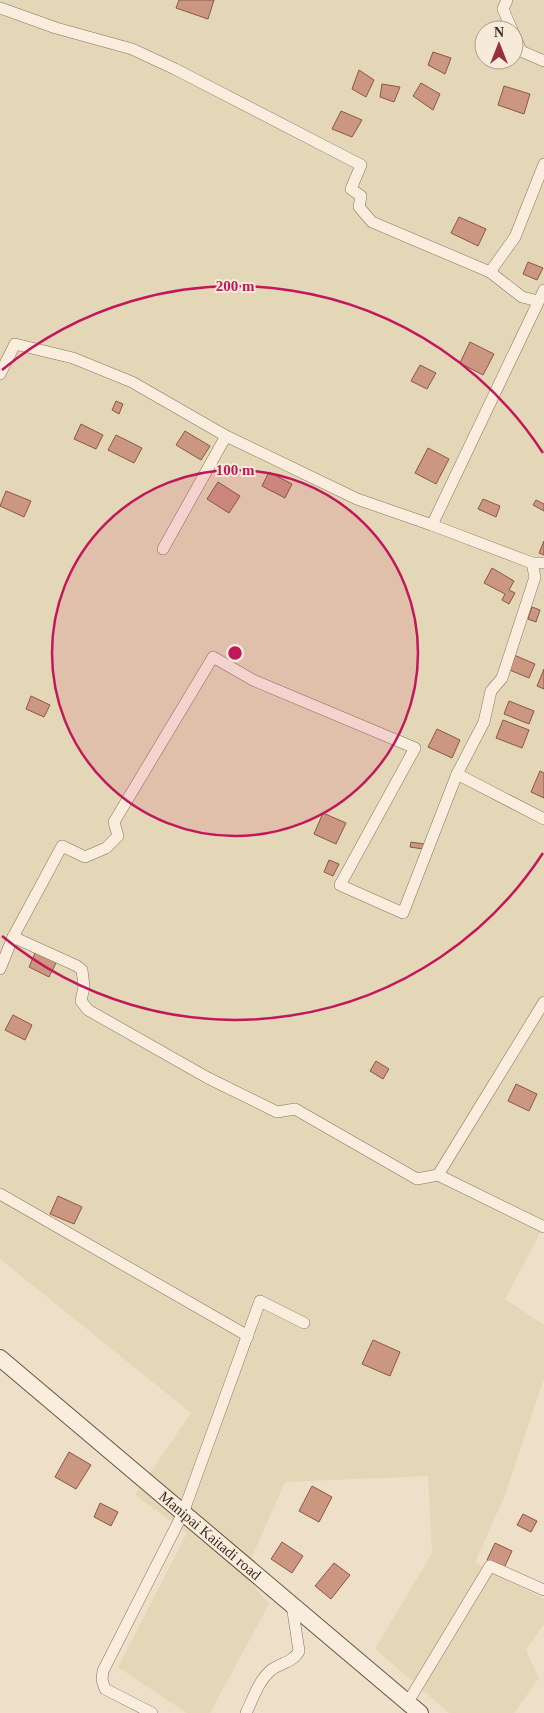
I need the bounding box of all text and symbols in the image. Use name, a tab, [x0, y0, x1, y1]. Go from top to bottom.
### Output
north arrow	[474, 20, 524, 70]
text: N	[494, 25, 504, 40]
text: 200 m	[216, 278, 255, 294]
text: 100 m	[216, 462, 255, 478]
centre of rings	[226, 644, 244, 662]
street label: Manipai Kaitadi road	[156, 1488, 265, 1583]

